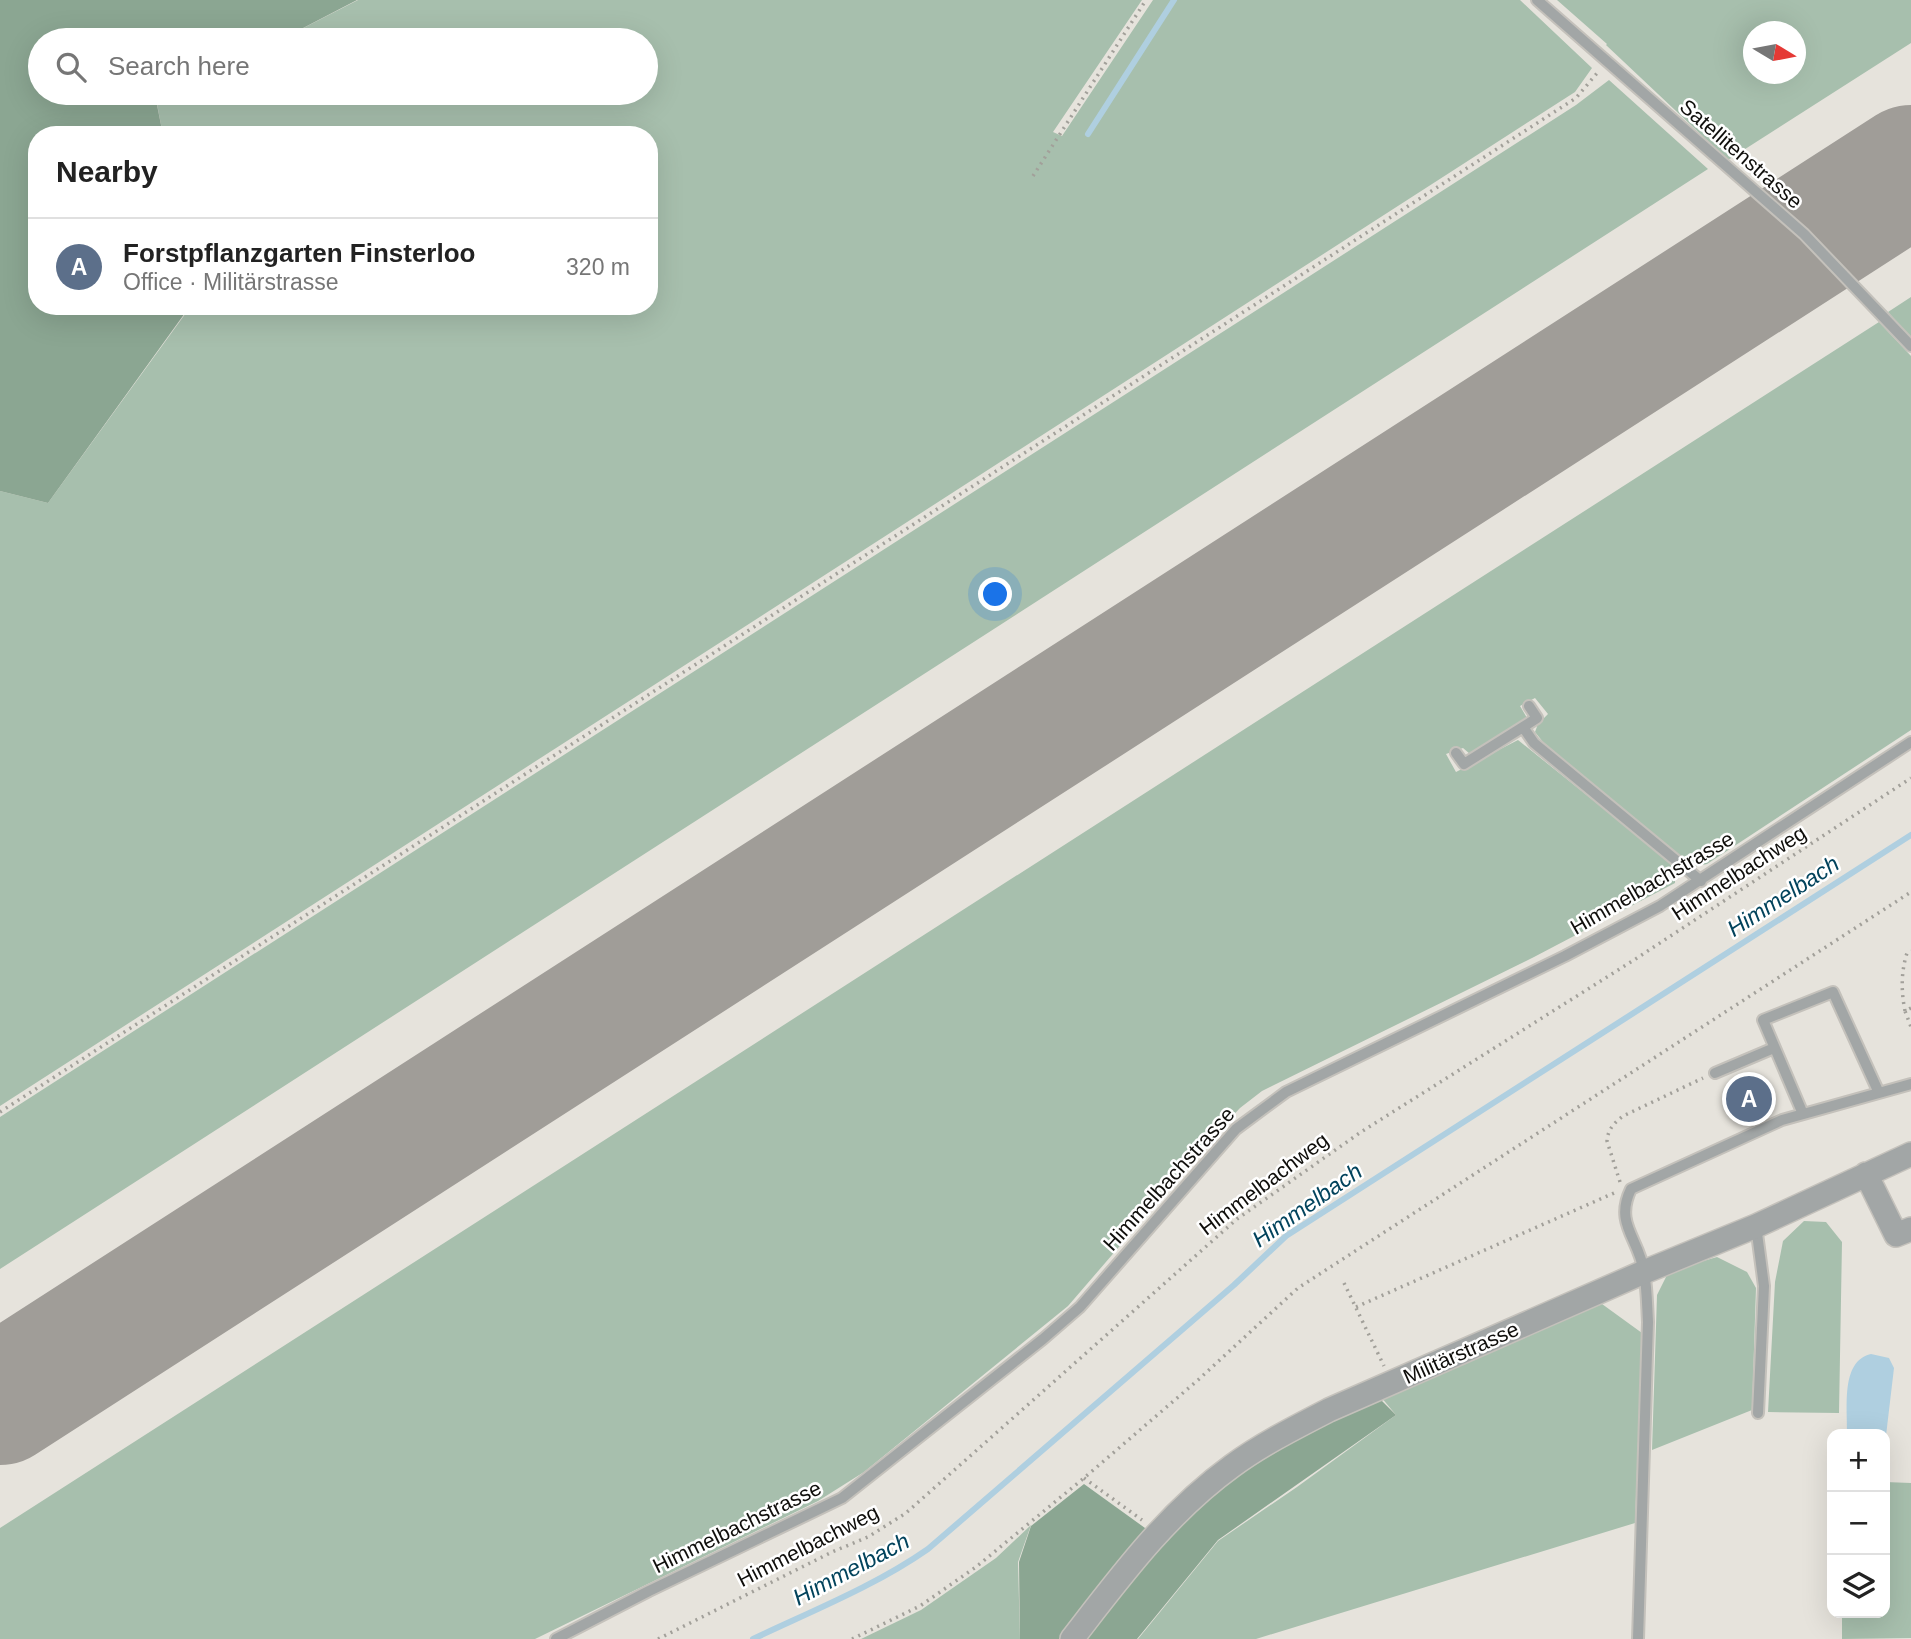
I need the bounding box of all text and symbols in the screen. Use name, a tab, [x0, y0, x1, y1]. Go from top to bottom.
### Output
north arrow	[1743, 21, 1806, 84]
search box	[28, 28, 658, 105]
icon: search	[52, 48, 90, 86]
text: Search here	[108, 51, 250, 81]
street label: Satellitenstrasse	[1676, 94, 1807, 213]
text: Nearby	[56, 155, 158, 188]
text: Forstpflanzgarten Finsterloo	[123, 238, 475, 268]
text: A	[71, 254, 87, 280]
text: 320 m	[566, 254, 630, 280]
text: Office · Militärstrasse	[123, 269, 339, 295]
your location	[978, 577, 1012, 611]
street label: Himmelbachweg	[1667, 820, 1811, 926]
street label: Himmelbachstrasse	[1566, 827, 1737, 939]
water label: Himmelbach	[1722, 850, 1844, 942]
pin: A	[1726, 1073, 1772, 1125]
street label: Himmelbachstrasse	[1098, 1102, 1239, 1255]
street label: Himmelbachweg	[1194, 1127, 1334, 1241]
water label: Himmelbach	[1247, 1157, 1367, 1253]
street label: Militärstrasse	[1400, 1317, 1522, 1388]
map controls	[1827, 1429, 1890, 1618]
button: +	[1827, 1429, 1890, 1492]
street label: Himmelbachstrasse	[649, 1476, 825, 1577]
button: −	[1827, 1492, 1890, 1555]
street label: Himmelbachweg	[733, 1500, 883, 1592]
water label: Himmelbach	[788, 1527, 914, 1611]
button: layers	[1827, 1555, 1890, 1618]

